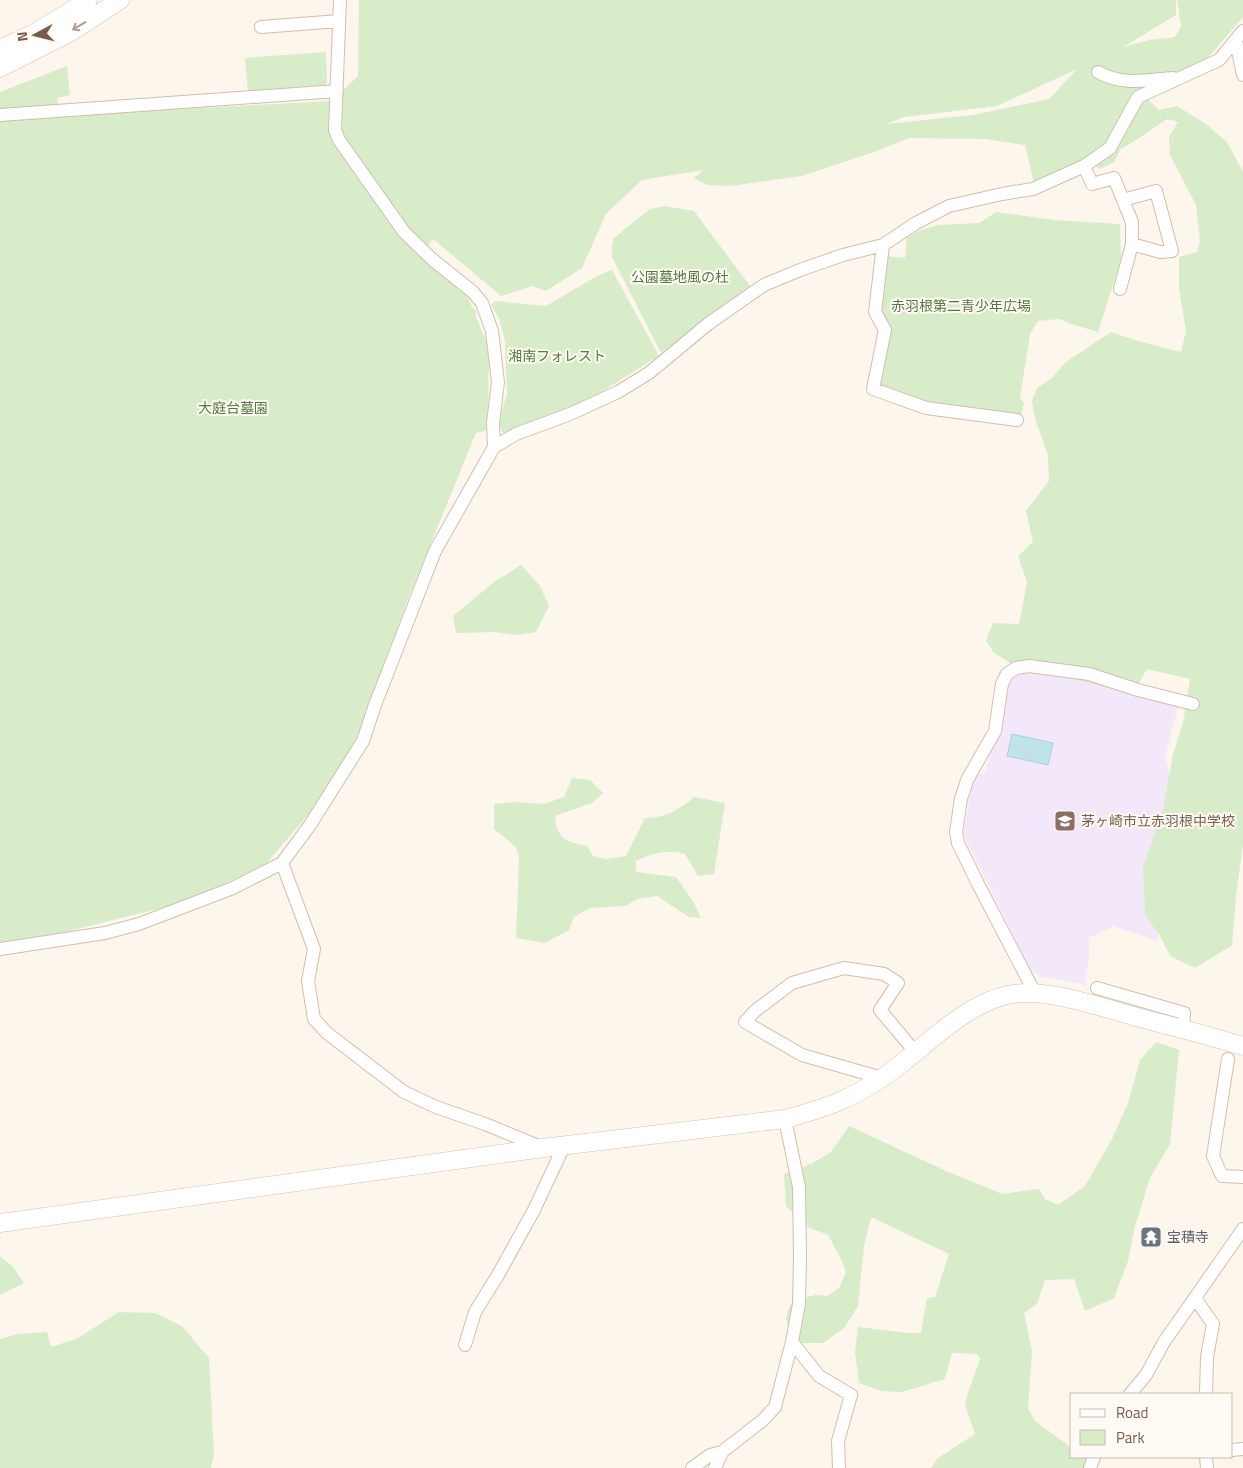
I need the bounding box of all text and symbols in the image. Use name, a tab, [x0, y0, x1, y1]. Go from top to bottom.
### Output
north arrow	[10, 10, 60, 60]
one-way arrow	[73, 22, 87, 32]
text: N	[11, 31, 33, 43]
park label: 公園墓地風の杜	[631, 266, 729, 287]
park label: 赤羽根第二青少年広場	[891, 295, 1031, 316]
park label: 湘南フォレスト	[508, 345, 606, 366]
park label: 大庭台墓園	[198, 397, 268, 418]
school or university icon: 茅ヶ崎市立赤羽根中学校	[1053, 809, 1077, 833]
place label: 茅ヶ崎市立赤羽根中学校	[1081, 810, 1235, 831]
temple icon: 宝積寺	[1139, 1225, 1163, 1249]
place label: 宝積寺	[1167, 1226, 1209, 1247]
legend	[1070, 1393, 1233, 1458]
text: Road	[1116, 1401, 1148, 1424]
text: Park	[1116, 1426, 1145, 1449]

